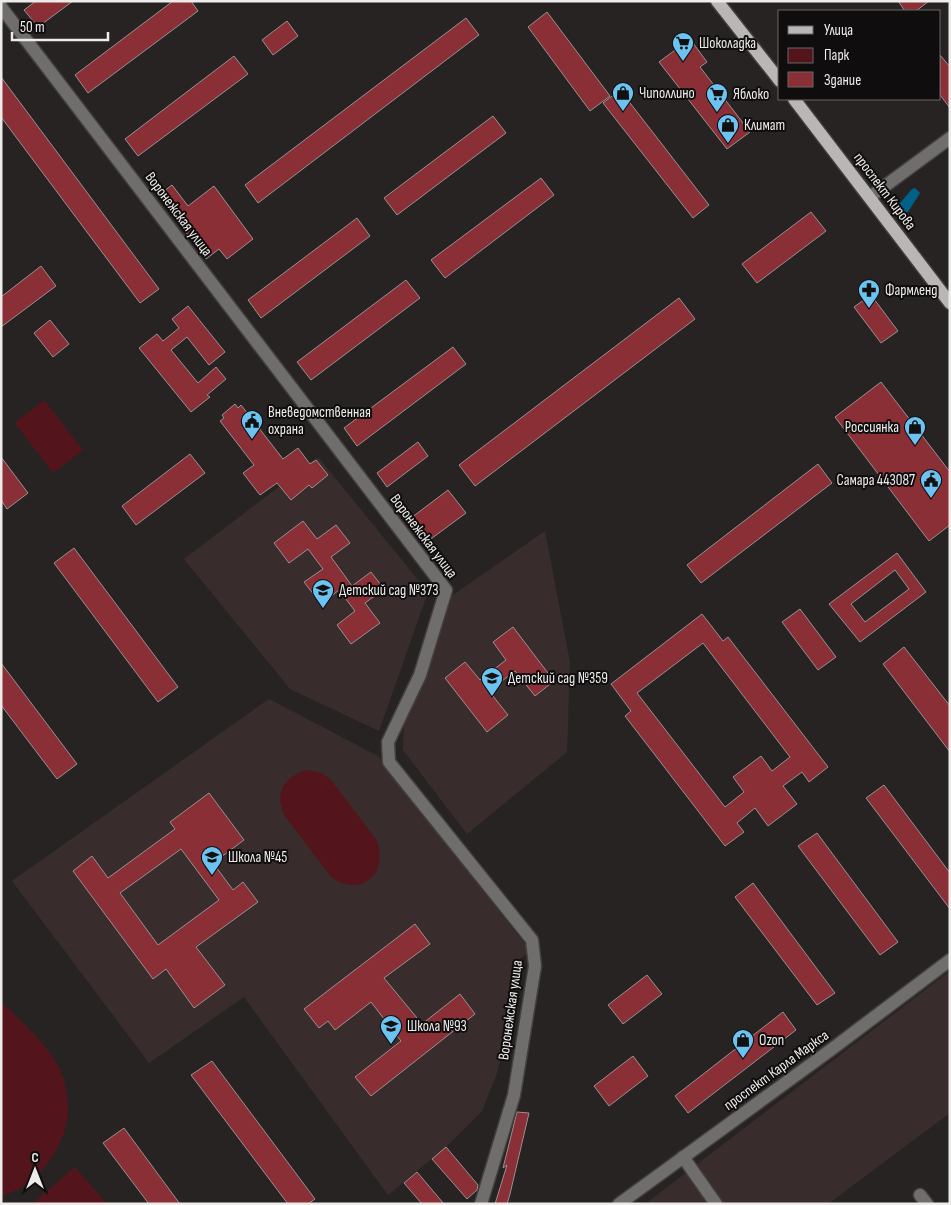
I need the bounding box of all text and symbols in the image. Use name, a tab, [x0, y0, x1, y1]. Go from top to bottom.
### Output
scale bar	[12, 10, 109, 42]
legend	[778, 10, 941, 100]
text: 50 m	[20, 18, 45, 37]
text: Улица	[824, 21, 853, 40]
supermarket icon: Шоколадка	[671, 31, 695, 62]
place label: Шоколадка	[699, 34, 756, 53]
text: Парк	[824, 46, 850, 65]
text: Здание	[824, 71, 861, 90]
shop icon: Чиполлино	[611, 81, 635, 112]
supermarket icon: Яблоко	[705, 82, 729, 113]
place label: Чиполлино	[639, 84, 695, 103]
place label: Яблоко	[733, 85, 769, 104]
shop icon: Климат	[716, 113, 740, 144]
place label: Климат	[744, 116, 785, 135]
street label: проспект Кирова	[849, 149, 920, 234]
street label: Воронежская улица	[141, 168, 217, 260]
pharmacy icon: Фармленд	[857, 278, 881, 309]
place label: Фармленд	[885, 281, 938, 300]
place label: Вневедомственная охрана	[268, 403, 371, 439]
public building icon: Вневедомственная охрана	[240, 409, 264, 440]
shop icon: Россиянка	[903, 415, 927, 446]
place label: Россиянка	[845, 418, 899, 437]
public building icon: Самара 443087	[919, 468, 943, 499]
place label: Самара 443087	[837, 471, 915, 490]
street label: Воронежская улица	[386, 490, 462, 582]
school or university icon: Детский сад №373	[311, 578, 335, 609]
place label: Детский сад №373	[339, 581, 439, 600]
school or university icon: Детский сад №359	[480, 666, 504, 697]
place label: Детский сад №359	[508, 669, 608, 688]
school or university icon: Школа №45	[200, 845, 224, 876]
place label: Школа №45	[228, 848, 287, 867]
street label: Воронежская улица	[494, 959, 527, 1061]
school or university icon: Школа №93	[379, 1014, 403, 1045]
place label: Школа №93	[407, 1017, 467, 1036]
street label: проспект Карла Маркса	[720, 1026, 833, 1115]
shop icon: Ozon	[731, 1028, 755, 1059]
place label: Ozon	[759, 1031, 784, 1050]
north arrow	[10, 1145, 60, 1195]
text: С	[31, 1149, 39, 1166]

